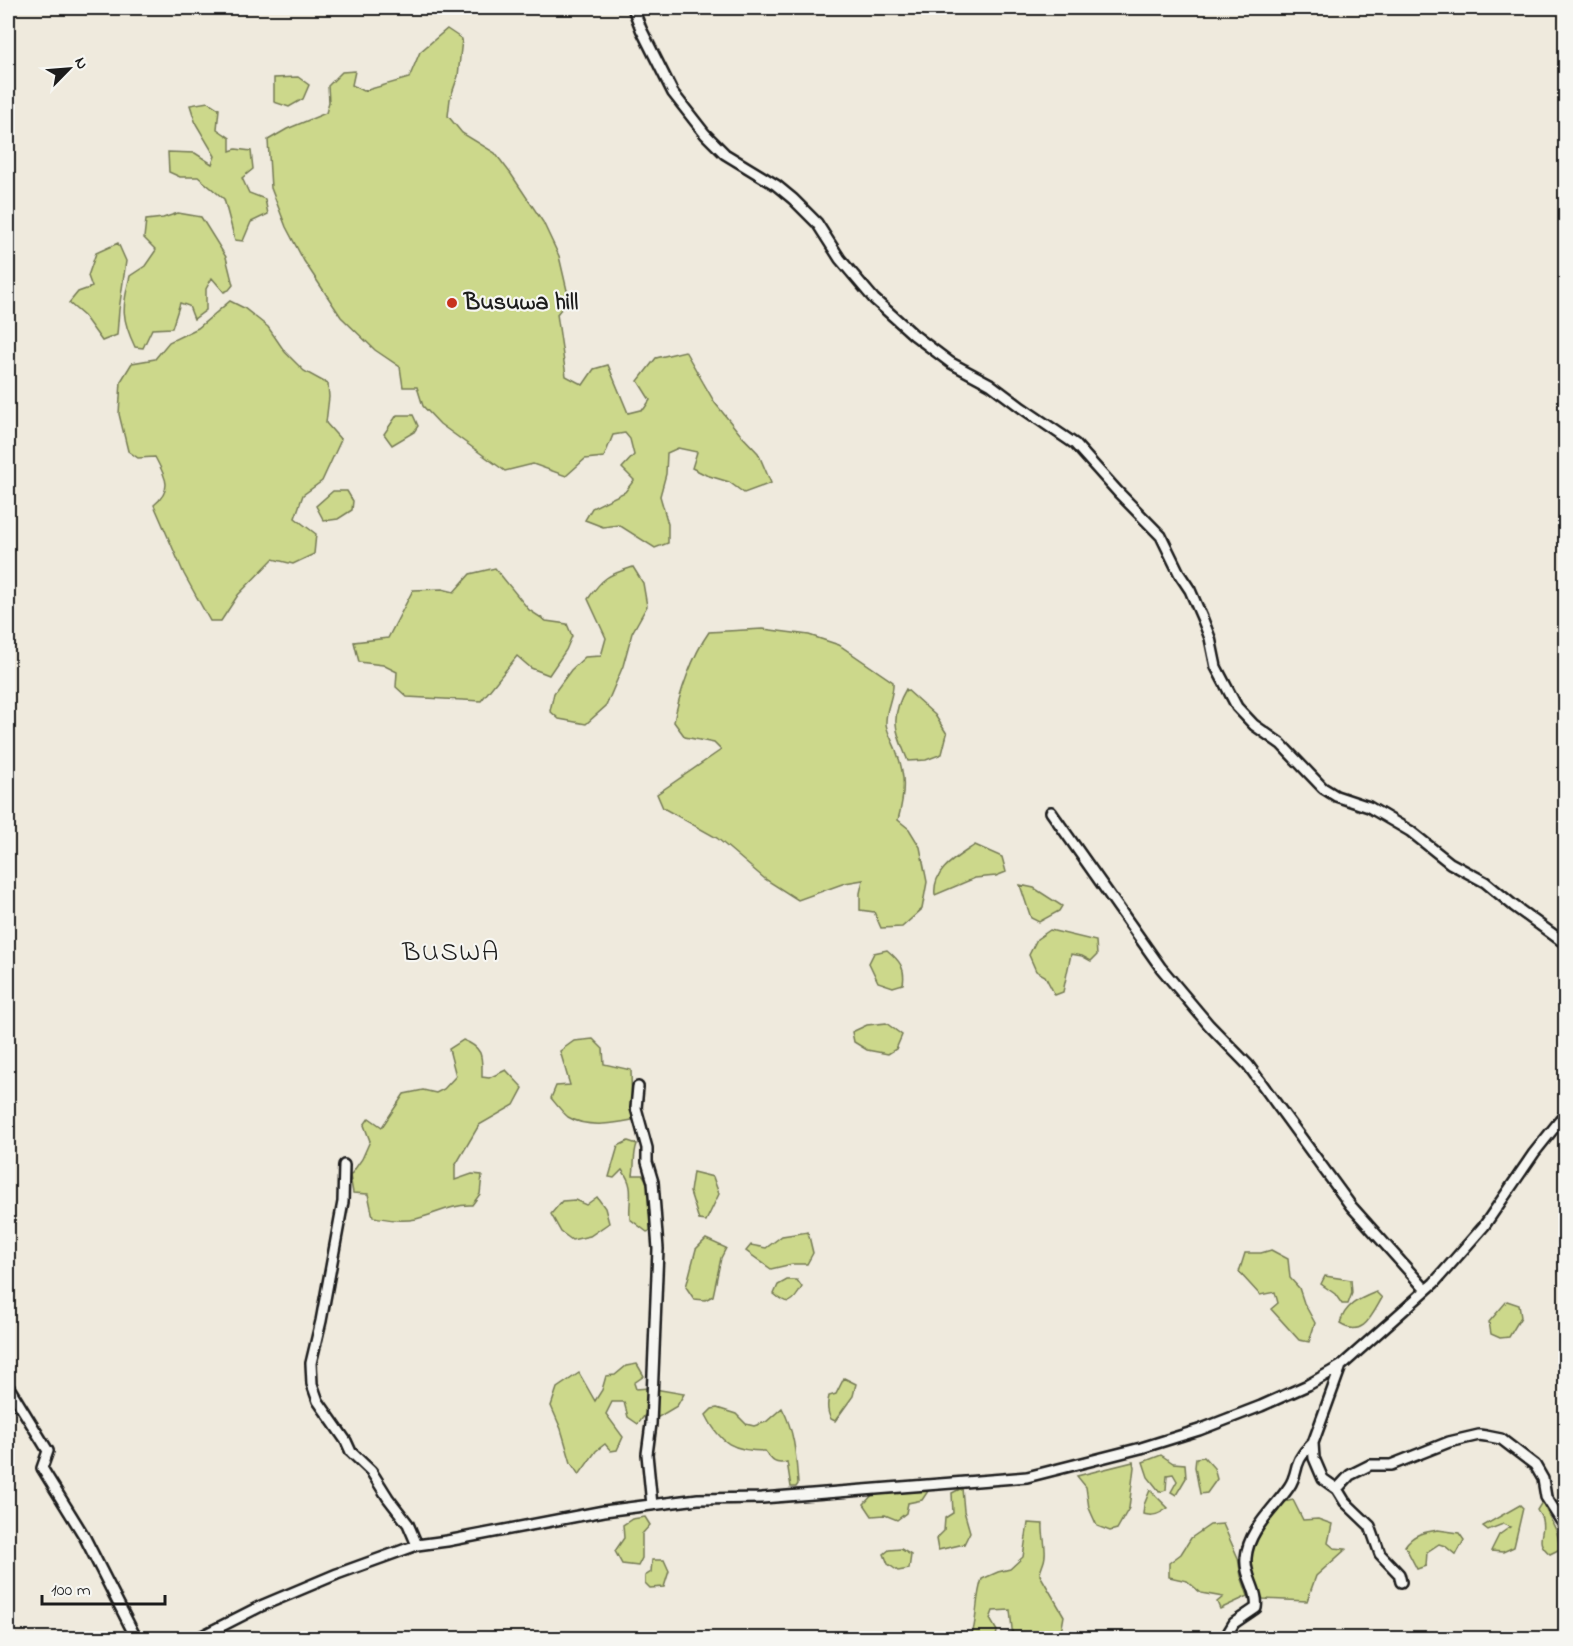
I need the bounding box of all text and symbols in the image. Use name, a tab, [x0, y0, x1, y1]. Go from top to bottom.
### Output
north arrow	[39, 39, 99, 99]
text: N	[68, 54, 94, 74]
place label: Busuwa hill	[463, 286, 578, 321]
marker: Busuwa hill	[445, 296, 459, 310]
district label: BUSWA	[401, 934, 500, 973]
scale bar	[42, 1568, 165, 1606]
text: 100 m	[51, 1578, 91, 1604]

